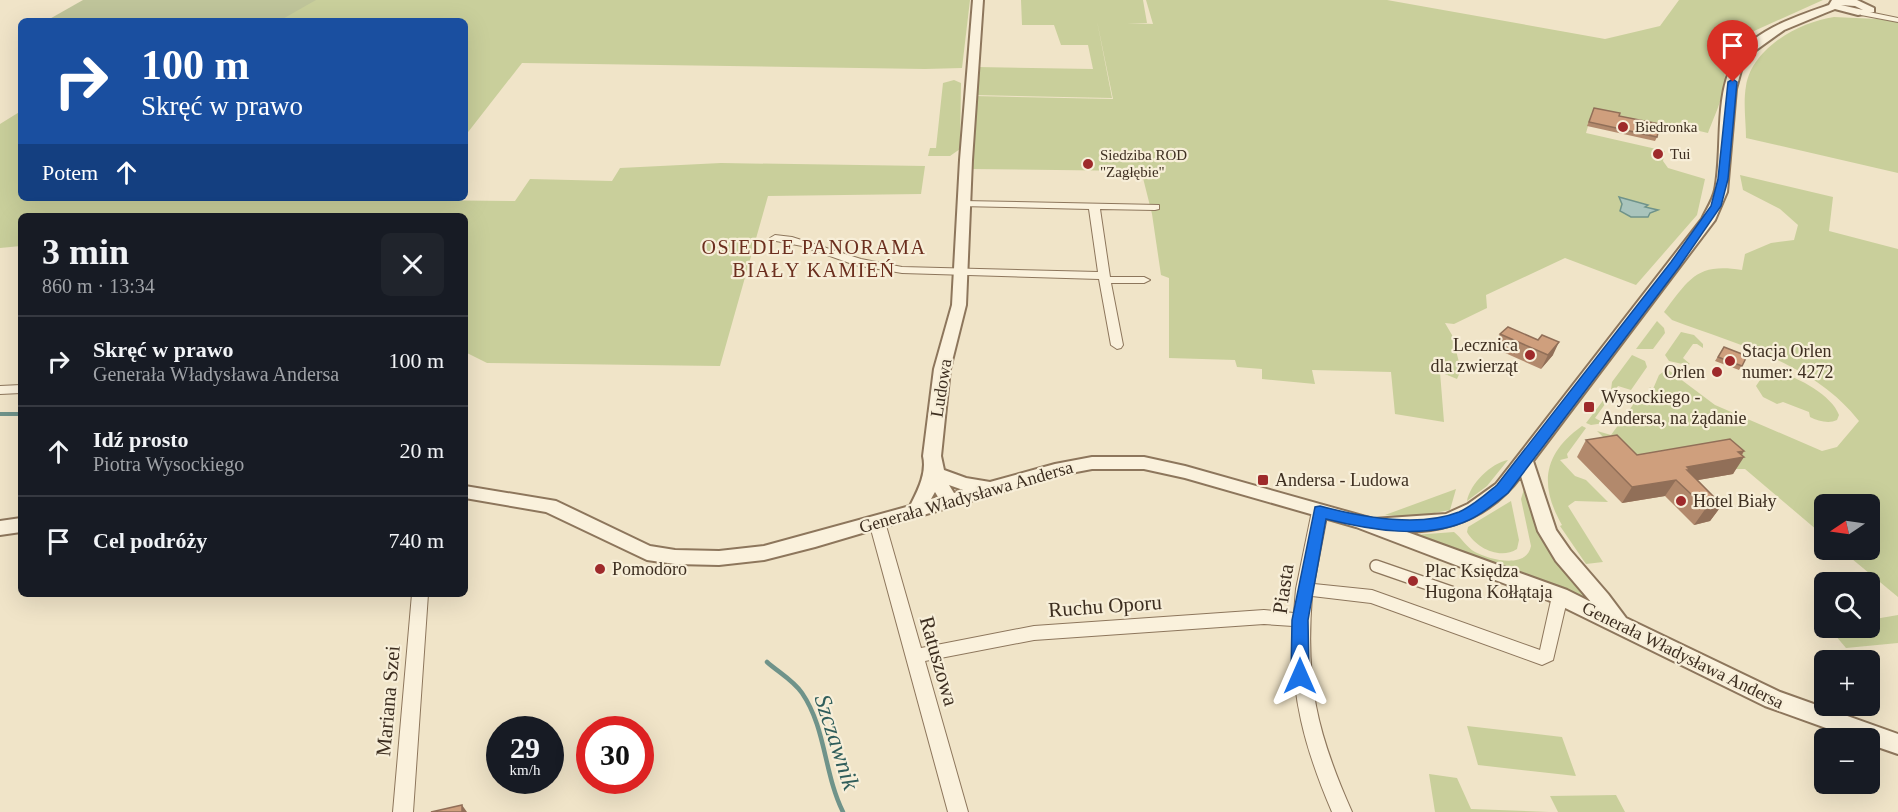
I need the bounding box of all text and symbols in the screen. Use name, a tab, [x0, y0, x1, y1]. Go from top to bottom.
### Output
pin	[1707, 20, 1758, 82]
icon: arrive	[1716, 29, 1749, 62]
icon: right	[42, 42, 120, 120]
text: 100 m	[141, 42, 250, 88]
text: Skręć w prawo	[141, 91, 303, 121]
place label: Biedronka	[1635, 119, 1698, 135]
marker: Biedronka	[1616, 120, 1630, 134]
place label: Tui	[1670, 146, 1690, 162]
place label: Siedziba ROD "Zagłębie"	[1100, 147, 1187, 180]
marker: Tui	[1651, 147, 1665, 161]
icon: ahead	[110, 156, 143, 189]
marker: Siedziba ROD "Zagłębie"	[1081, 157, 1095, 171]
text: Potem	[42, 160, 98, 185]
text: 3 min	[42, 232, 129, 272]
button: close	[381, 233, 444, 296]
district label: OSIEDLE PANORAMA BIAŁY KAMIEŃ	[702, 236, 926, 281]
text: 860 m · 13:34	[42, 275, 155, 297]
place label: Lecznica dla zwierząt	[1431, 335, 1518, 376]
text: Skręć w prawo	[93, 337, 234, 362]
place label: Stacja Orlen numer: 4272	[1742, 341, 1834, 382]
icon: right	[42, 345, 75, 378]
text: 100 m	[388, 348, 444, 373]
marker: Lecznica dla zwierząt	[1523, 348, 1537, 362]
marker: Stacja Orlen numer: 4272	[1723, 354, 1737, 368]
street label: Ludowa	[927, 357, 955, 419]
place label: Orlen	[1664, 362, 1705, 382]
text: Generała Władysława Andersa	[93, 363, 339, 385]
marker: Orlen	[1710, 365, 1724, 379]
place label: Wysockiego - Andersa, na żądanie	[1601, 387, 1746, 428]
marker: Wysockiego - Andersa, na żądanie	[1582, 400, 1596, 414]
text: Idź prosto	[93, 427, 189, 452]
icon: ahead	[42, 435, 75, 468]
text: 20 m	[399, 438, 444, 463]
text: Piotra Wysockiego	[93, 453, 244, 475]
street label: Generała Władysława Andersa	[857, 457, 1075, 537]
place label: Andersa - Ludowa	[1275, 470, 1409, 490]
marker: Andersa - Ludowa	[1256, 473, 1270, 487]
place label: Hotel Biały	[1693, 491, 1777, 511]
marker: Hotel Biały	[1674, 494, 1688, 508]
north arrow	[1814, 494, 1880, 560]
map controls	[1814, 494, 1880, 794]
icon: arrive	[42, 525, 75, 558]
text: Cel podróży	[93, 528, 207, 553]
text: 740 m	[388, 528, 444, 553]
place label: Pomodoro	[612, 559, 687, 579]
place label: Plac Księdza Hugona Kołłątaja	[1425, 561, 1552, 602]
marker: Pomodoro	[593, 562, 607, 576]
street label: Piasta	[1268, 562, 1298, 616]
button: search	[1814, 572, 1880, 638]
marker: Plac Księdza Hugona Kołłątaja	[1406, 574, 1420, 588]
street label: Ruchu Oporu	[1047, 590, 1163, 622]
street label: Generała Władysława Andersa	[1579, 597, 1787, 713]
street label: Ratuszowa	[915, 613, 963, 709]
street label: Mariana Szei	[371, 644, 405, 758]
position arrow	[1268, 644, 1332, 708]
button: +	[1814, 650, 1880, 716]
water label: Szczawnik	[809, 691, 865, 793]
speed limit sign: 30	[576, 716, 654, 794]
button: −	[1814, 728, 1880, 794]
text: 29	[510, 731, 540, 764]
text: km/h	[510, 762, 540, 778]

